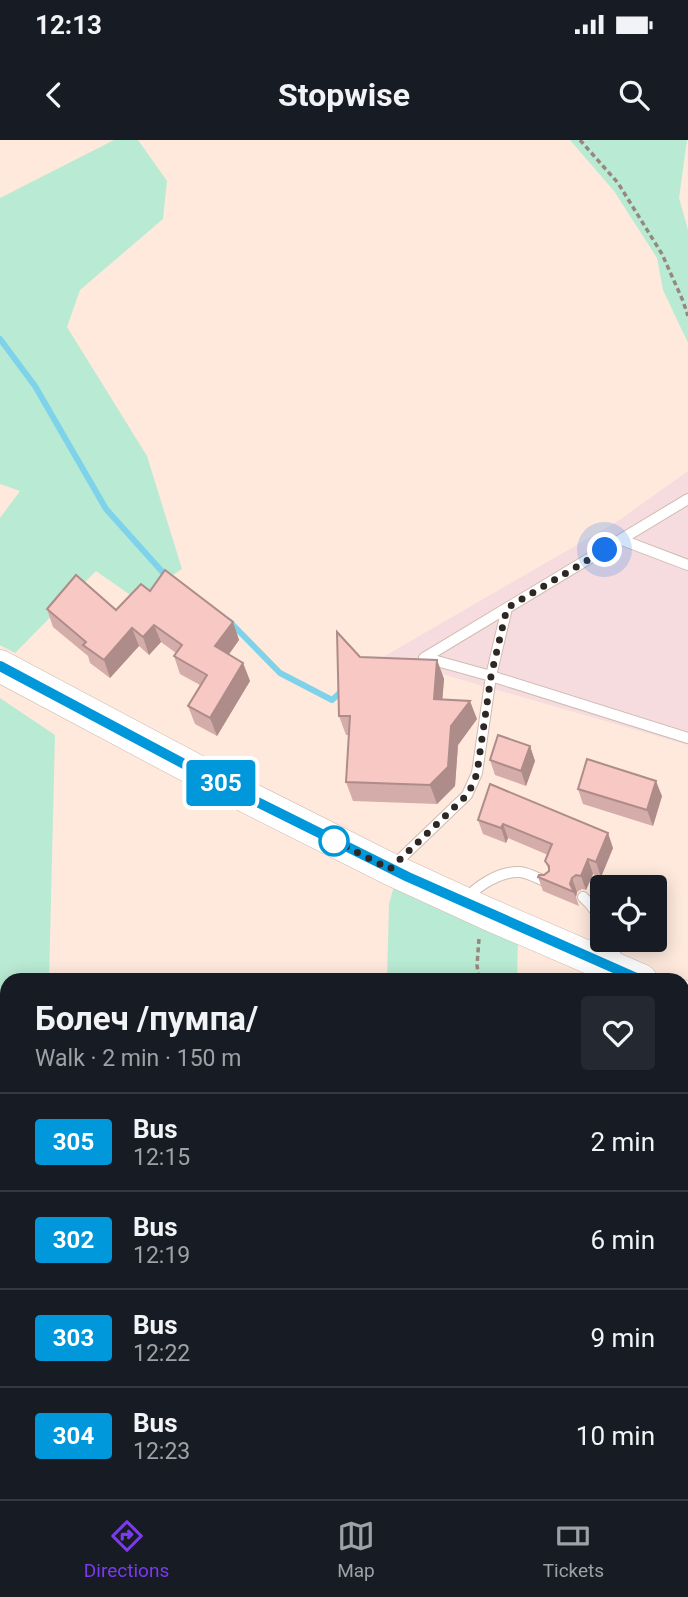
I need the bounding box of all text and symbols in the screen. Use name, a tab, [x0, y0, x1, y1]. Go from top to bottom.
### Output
text: 12:13	[35, 10, 102, 40]
icon: back	[35, 76, 73, 114]
text: Stopwise	[278, 76, 410, 114]
icon: search	[615, 76, 653, 114]
your location	[587, 532, 622, 567]
line badge: 305	[181, 760, 261, 806]
text: 305	[200, 769, 242, 797]
unlabelled marker	[319, 826, 349, 856]
map controls	[590, 875, 667, 952]
button: locate	[590, 875, 667, 952]
button: heart	[581, 996, 655, 1070]
text: Болеч /пумпа/	[35, 999, 258, 1038]
text: Walk · 2 min · 150 m	[35, 1045, 241, 1072]
text: Bus	[133, 1114, 178, 1144]
text: 2 min	[590, 1127, 655, 1157]
text: 305	[53, 1128, 94, 1156]
text: 12:15	[133, 1144, 190, 1171]
text: Bus	[133, 1212, 178, 1242]
text: 6 min	[590, 1225, 655, 1255]
text: 302	[53, 1226, 94, 1254]
text: 12:19	[133, 1242, 190, 1269]
text: Bus	[133, 1310, 178, 1340]
text: 9 min	[590, 1323, 655, 1353]
text: 303	[53, 1324, 94, 1352]
text: 12:22	[133, 1340, 190, 1367]
text: Bus	[133, 1408, 178, 1438]
text: 10 min	[576, 1421, 655, 1451]
text: 304	[53, 1422, 94, 1450]
text: 12:23	[133, 1438, 190, 1465]
tab: Directions	[84, 1517, 169, 1582]
tab: Map	[337, 1517, 375, 1582]
tab: Tickets	[543, 1517, 604, 1582]

